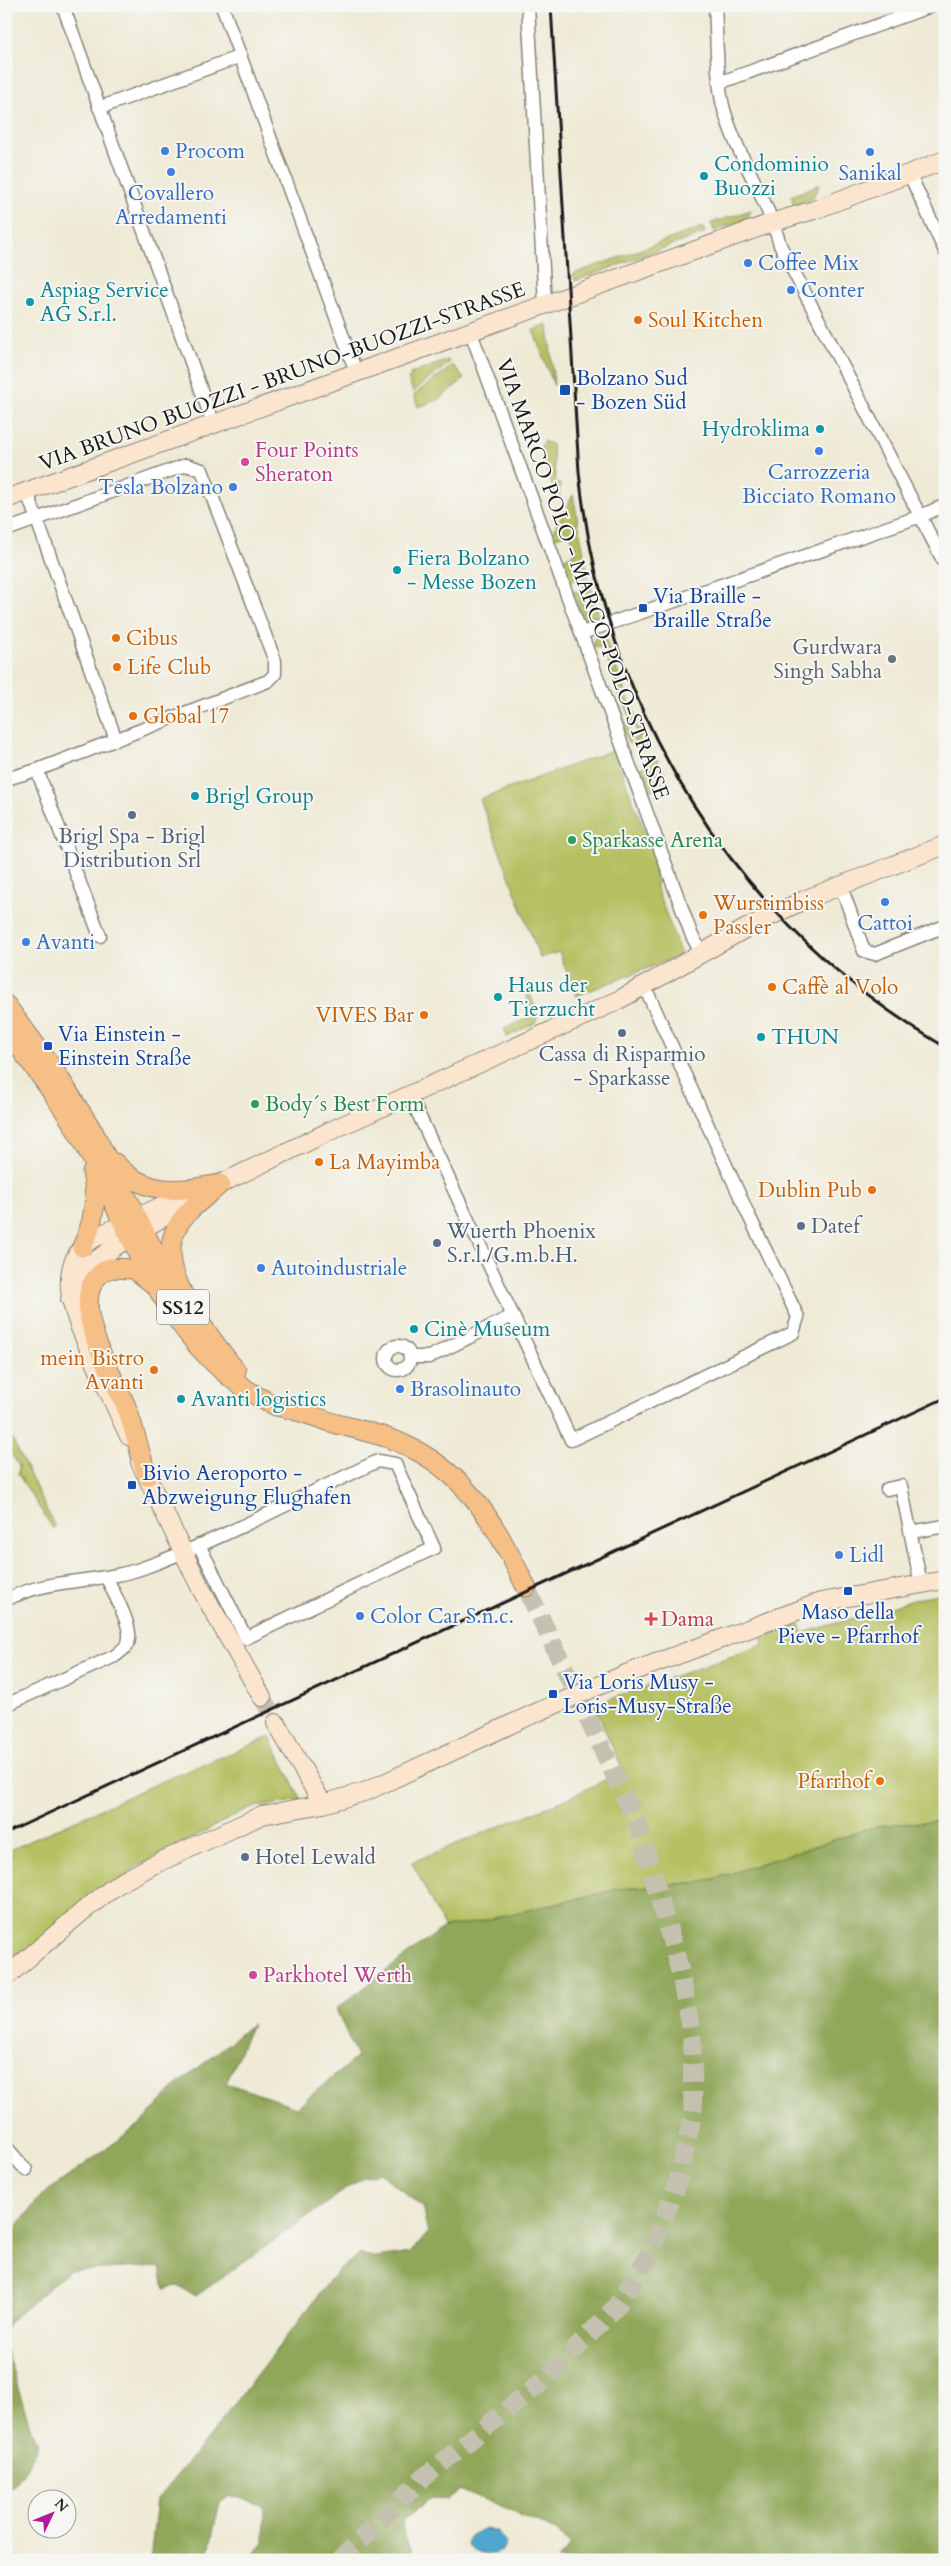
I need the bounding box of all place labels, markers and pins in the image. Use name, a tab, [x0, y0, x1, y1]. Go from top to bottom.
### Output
place label: Procom	[175, 137, 245, 166]
marker: Procom	[159, 145, 171, 157]
marker: Sanikal	[864, 146, 876, 158]
place label: Condominio Buozzi	[714, 150, 829, 203]
place label: Sanikal	[838, 159, 902, 188]
marker: Covallero Arredamenti	[165, 166, 177, 178]
marker: Condominio Buozzi	[698, 170, 710, 182]
place label: Covallero Arredamenti	[115, 179, 227, 232]
place label: Coffee Mix	[758, 249, 859, 278]
marker: Coffee Mix	[742, 257, 754, 269]
place label: Aspiag Service AG S.r.l.	[40, 276, 169, 329]
place label: Conter	[801, 276, 865, 305]
marker: Conter	[785, 284, 797, 296]
marker: Aspiag Service AG S.r.l.	[24, 296, 36, 308]
place label: Soul Kitchen	[648, 306, 763, 335]
marker: Soul Kitchen	[632, 314, 644, 326]
place label: Bolzano Sud - Bozen Süd	[576, 364, 688, 417]
marker: Bolzano Sud - Bozen Süd	[558, 383, 572, 397]
place label: Hydroklima	[702, 415, 810, 444]
marker: Hydroklima	[814, 423, 826, 435]
place label: Four Points Sheraton	[255, 436, 358, 489]
marker: Carrozzeria Bicciato Romano	[813, 445, 825, 457]
marker: Four Points Sheraton	[239, 456, 251, 468]
place label: Carrozzeria Bicciato Romano	[742, 458, 896, 511]
place label: Tesla Bolzano	[98, 473, 223, 502]
marker: Tesla Bolzano	[227, 481, 239, 493]
place label: Fiera Bolzano - Messe Bozen	[407, 544, 537, 597]
marker: Fiera Bolzano - Messe Bozen	[391, 564, 403, 576]
place label: Via Braille - Braille Straße	[653, 582, 772, 635]
marker: Via Braille - Braille Straße	[637, 602, 649, 614]
place label: Cibus	[126, 624, 178, 653]
marker: Cibus	[110, 632, 122, 644]
place label: Gurdwara Singh Sabha	[773, 633, 882, 686]
place label: Life Club	[127, 653, 211, 682]
marker: Gurdwara Singh Sabha	[886, 653, 898, 665]
marker: Life Club	[111, 661, 123, 673]
place label: Global 17	[143, 702, 229, 731]
marker: Global 17	[127, 710, 139, 722]
place label: Brigl Group	[205, 782, 314, 811]
marker: Brigl Group	[189, 790, 201, 802]
marker: Brigl Spa - Brigl Distribution Srl	[126, 809, 138, 821]
place label: Brigl Spa - Brigl Distribution Srl	[59, 822, 205, 875]
place label: Sparkasse Arena	[582, 826, 723, 855]
marker: Sparkasse Arena	[566, 834, 578, 846]
place label: Wurstimbiss Passler	[712, 889, 824, 942]
marker: Cattoi	[879, 896, 891, 908]
marker: Wurstimbiss Passler	[697, 909, 709, 921]
place label: Cattoi	[857, 909, 913, 938]
place label: Avanti	[36, 928, 95, 957]
marker: Avanti	[20, 936, 32, 948]
place label: Haus der Tierzucht	[508, 971, 596, 1024]
place label: Caffè al Volo	[782, 973, 898, 1002]
marker: Caffè al Volo	[766, 981, 778, 993]
marker: Haus der Tierzucht	[492, 991, 504, 1003]
place label: VIVES Bar	[316, 1001, 414, 1030]
marker: VIVES Bar	[418, 1009, 430, 1021]
place label: Via Einstein - Einstein Straße	[58, 1020, 191, 1073]
place label: THUN	[771, 1023, 839, 1052]
marker: Cassa di Risparmio - Sparkasse	[616, 1027, 628, 1039]
marker: THUN	[755, 1031, 767, 1043]
marker: Via Einstein - Einstein Straße	[42, 1040, 54, 1052]
place label: Cassa di Risparmio - Sparkasse	[538, 1040, 706, 1093]
place label: Body´s Best Form	[265, 1090, 425, 1119]
marker: Body´s Best Form	[249, 1098, 261, 1110]
place label: La Mayimba	[329, 1148, 440, 1177]
marker: La Mayimba	[313, 1156, 325, 1168]
place label: Dublin Pub	[758, 1176, 862, 1205]
marker: Dublin Pub	[866, 1184, 878, 1196]
place label: Datef	[811, 1212, 863, 1241]
place label: Wuerth Phoenix S.r.l./G.m.b.H.	[446, 1217, 596, 1270]
marker: Datef	[795, 1220, 807, 1232]
marker: Wuerth Phoenix S.r.l./G.m.b.H.	[431, 1237, 443, 1249]
place label: Autoindustriale	[271, 1254, 407, 1283]
marker: Autoindustriale	[255, 1262, 267, 1274]
place label: Cinè Museum	[424, 1315, 550, 1344]
marker: Cinè Museum	[408, 1323, 420, 1335]
place label: mein Bistro Avanti	[40, 1344, 144, 1397]
marker: mein Bistro Avanti	[148, 1364, 160, 1376]
place label: Brasolinauto	[410, 1375, 521, 1404]
marker: Brasolinauto	[394, 1383, 406, 1395]
place label: Avanti logistics	[191, 1385, 326, 1414]
marker: Avanti logistics	[175, 1393, 187, 1405]
place label: Bivio Aeroporto - Abzweigung Flughafen	[142, 1459, 352, 1512]
marker: Bivio Aeroporto - Abzweigung Flughafen	[126, 1479, 138, 1491]
place label: Lidl	[849, 1541, 884, 1570]
marker: Lidl	[833, 1549, 845, 1561]
marker: Maso della Pieve - Pfarrhof	[842, 1585, 854, 1597]
place label: Maso della Pieve - Pfarrhof	[777, 1598, 922, 1651]
place label: Color Car S.n.c.	[370, 1602, 514, 1631]
place label: Dama	[661, 1605, 714, 1634]
marker: Color Car S.n.c.	[354, 1610, 366, 1622]
marker: Dama	[645, 1613, 657, 1625]
place label: Via Loris Musy - Loris-Musy-Straße	[563, 1668, 732, 1721]
marker: Via Loris Musy - Loris-Musy-Straße	[547, 1688, 559, 1700]
place label: Pfarrhof	[798, 1767, 874, 1796]
marker: Pfarrhof	[874, 1775, 886, 1787]
place label: Hotel Lewald	[255, 1843, 376, 1872]
marker: Hotel Lewald	[239, 1851, 251, 1863]
place label: Parkhotel Werth	[263, 1961, 412, 1990]
marker: Parkhotel Werth	[247, 1969, 259, 1981]

